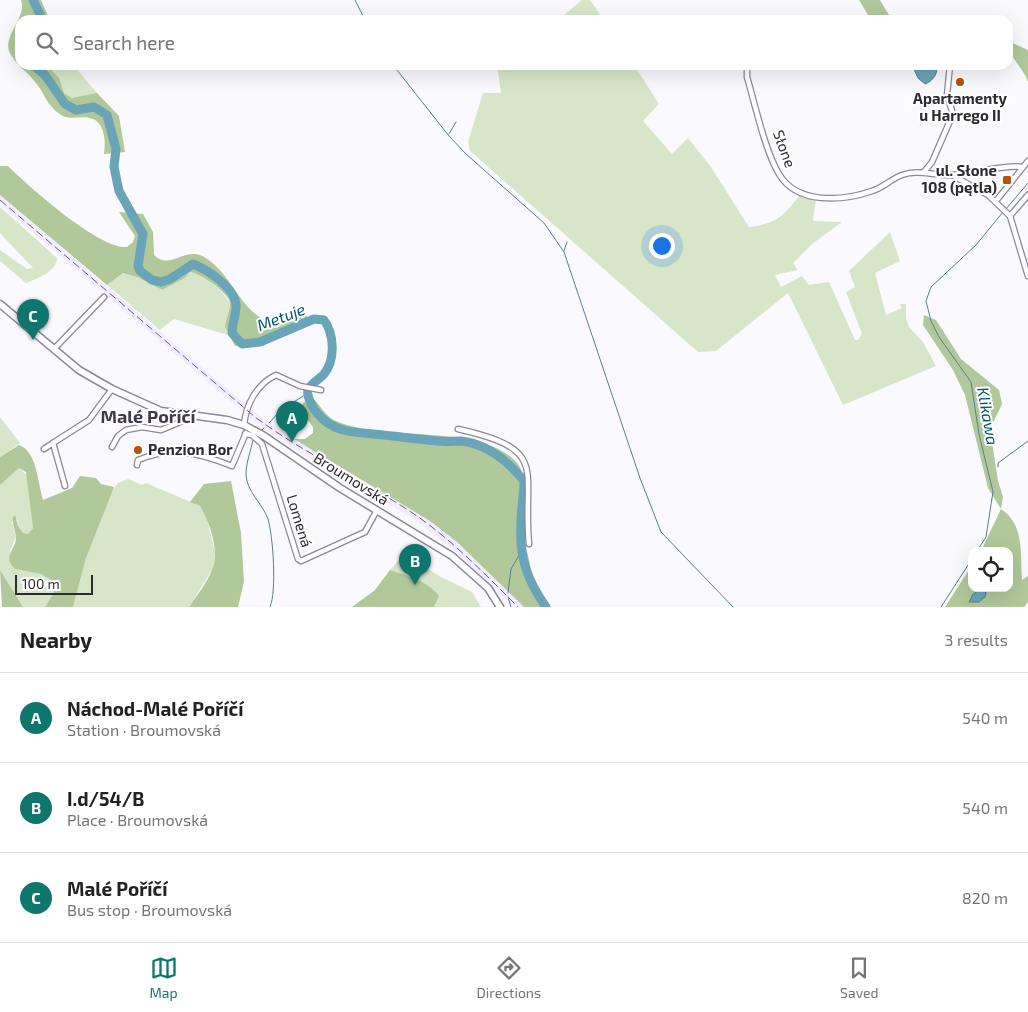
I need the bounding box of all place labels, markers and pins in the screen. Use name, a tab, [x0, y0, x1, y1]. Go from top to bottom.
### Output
marker: Apartamenty u Harrego II	[954, 76, 966, 88]
place label: Apartamenty u Harrego II	[913, 89, 1007, 124]
place label: ul. Słone 108 (pętla)	[922, 161, 997, 196]
marker: ul. Słone 108 (pętla)	[1001, 174, 1013, 186]
pin: C	[17, 299, 49, 340]
pin: A	[276, 401, 308, 442]
place label: Penzion Bor	[148, 440, 233, 458]
marker: Penzion Bor	[132, 444, 144, 456]
pin: B	[399, 544, 431, 585]

